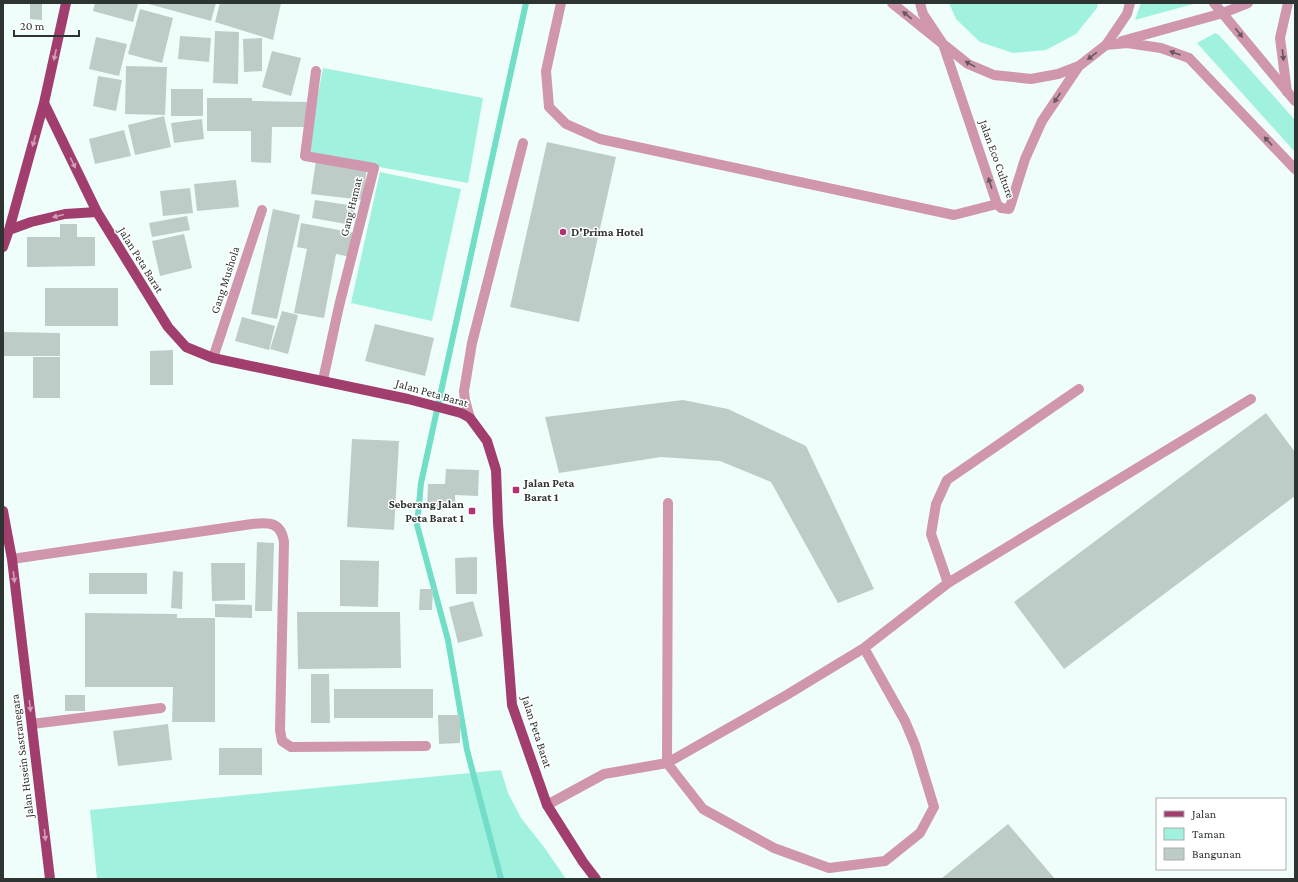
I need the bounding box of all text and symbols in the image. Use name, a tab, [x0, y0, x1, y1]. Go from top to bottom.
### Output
one-way arrow	[901, 10, 912, 19]
scale bar	[14, 12, 79, 38]
text: 20 m	[20, 19, 45, 33]
one-way arrow	[1235, 27, 1244, 38]
one-way arrow	[51, 49, 57, 61]
one-way arrow	[1168, 49, 1180, 55]
one-way arrow	[1279, 49, 1286, 61]
one-way arrow	[1086, 52, 1097, 60]
one-way arrow	[964, 60, 976, 67]
one-way arrow	[1053, 93, 1061, 103]
street label: Jalan Eco Culture	[976, 117, 1018, 200]
one-way arrow	[31, 135, 37, 147]
one-way arrow	[1263, 136, 1273, 146]
one-way arrow	[70, 158, 76, 169]
street label: Gang Hamat	[337, 175, 365, 238]
one-way arrow	[987, 177, 993, 189]
one-way arrow	[52, 213, 64, 219]
street label: Jalan Peta Barat	[115, 224, 167, 296]
place label: D'Prima Hotel	[571, 225, 644, 239]
marker: D'Prima Hotel	[558, 227, 568, 237]
street label: Gang Mushola	[208, 244, 243, 315]
street label: Jalan Peta Barat	[393, 376, 471, 410]
place label: Jalan Peta Barat 1	[522, 476, 575, 504]
marker: Jalan Peta Barat 1	[511, 485, 521, 495]
place label: Seberang Jalan Peta Barat 1	[389, 497, 465, 525]
marker: Seberang Jalan Peta Barat 1	[467, 506, 477, 516]
one-way arrow	[11, 571, 17, 583]
street label: Jalan Husein Sastranegara	[7, 693, 37, 820]
street label: Jalan Peta Barat	[518, 693, 556, 771]
one-way arrow	[26, 700, 33, 712]
legend	[1156, 798, 1286, 870]
text: Jalan	[1191, 807, 1217, 821]
text: Taman	[1192, 827, 1226, 841]
one-way arrow	[42, 829, 48, 841]
text: Bangunan	[1192, 847, 1242, 861]

